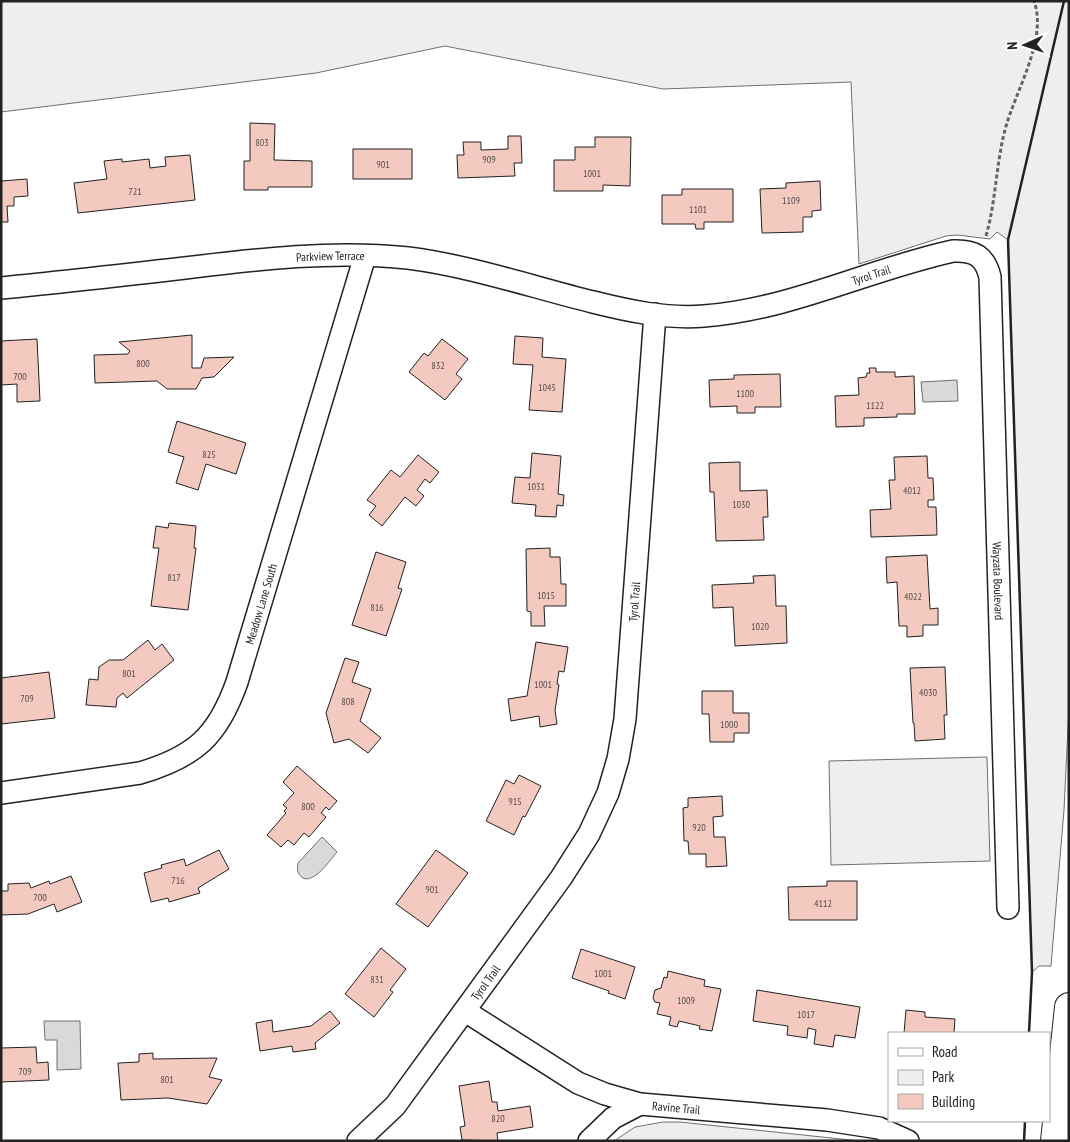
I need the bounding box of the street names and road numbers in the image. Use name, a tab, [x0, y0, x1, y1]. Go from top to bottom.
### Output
street label: Parkview Terrace	[296, 247, 365, 264]
street label: Tyrol Trail	[850, 261, 892, 288]
street label: Wayzata Boulevard	[990, 542, 1007, 620]
street label: Meadow Lane South	[241, 562, 280, 646]
street label: Tyrol Trail	[625, 581, 643, 622]
street label: Tyrol Trail	[467, 961, 503, 1003]
street label: Ravine Trail	[652, 1098, 701, 1117]

